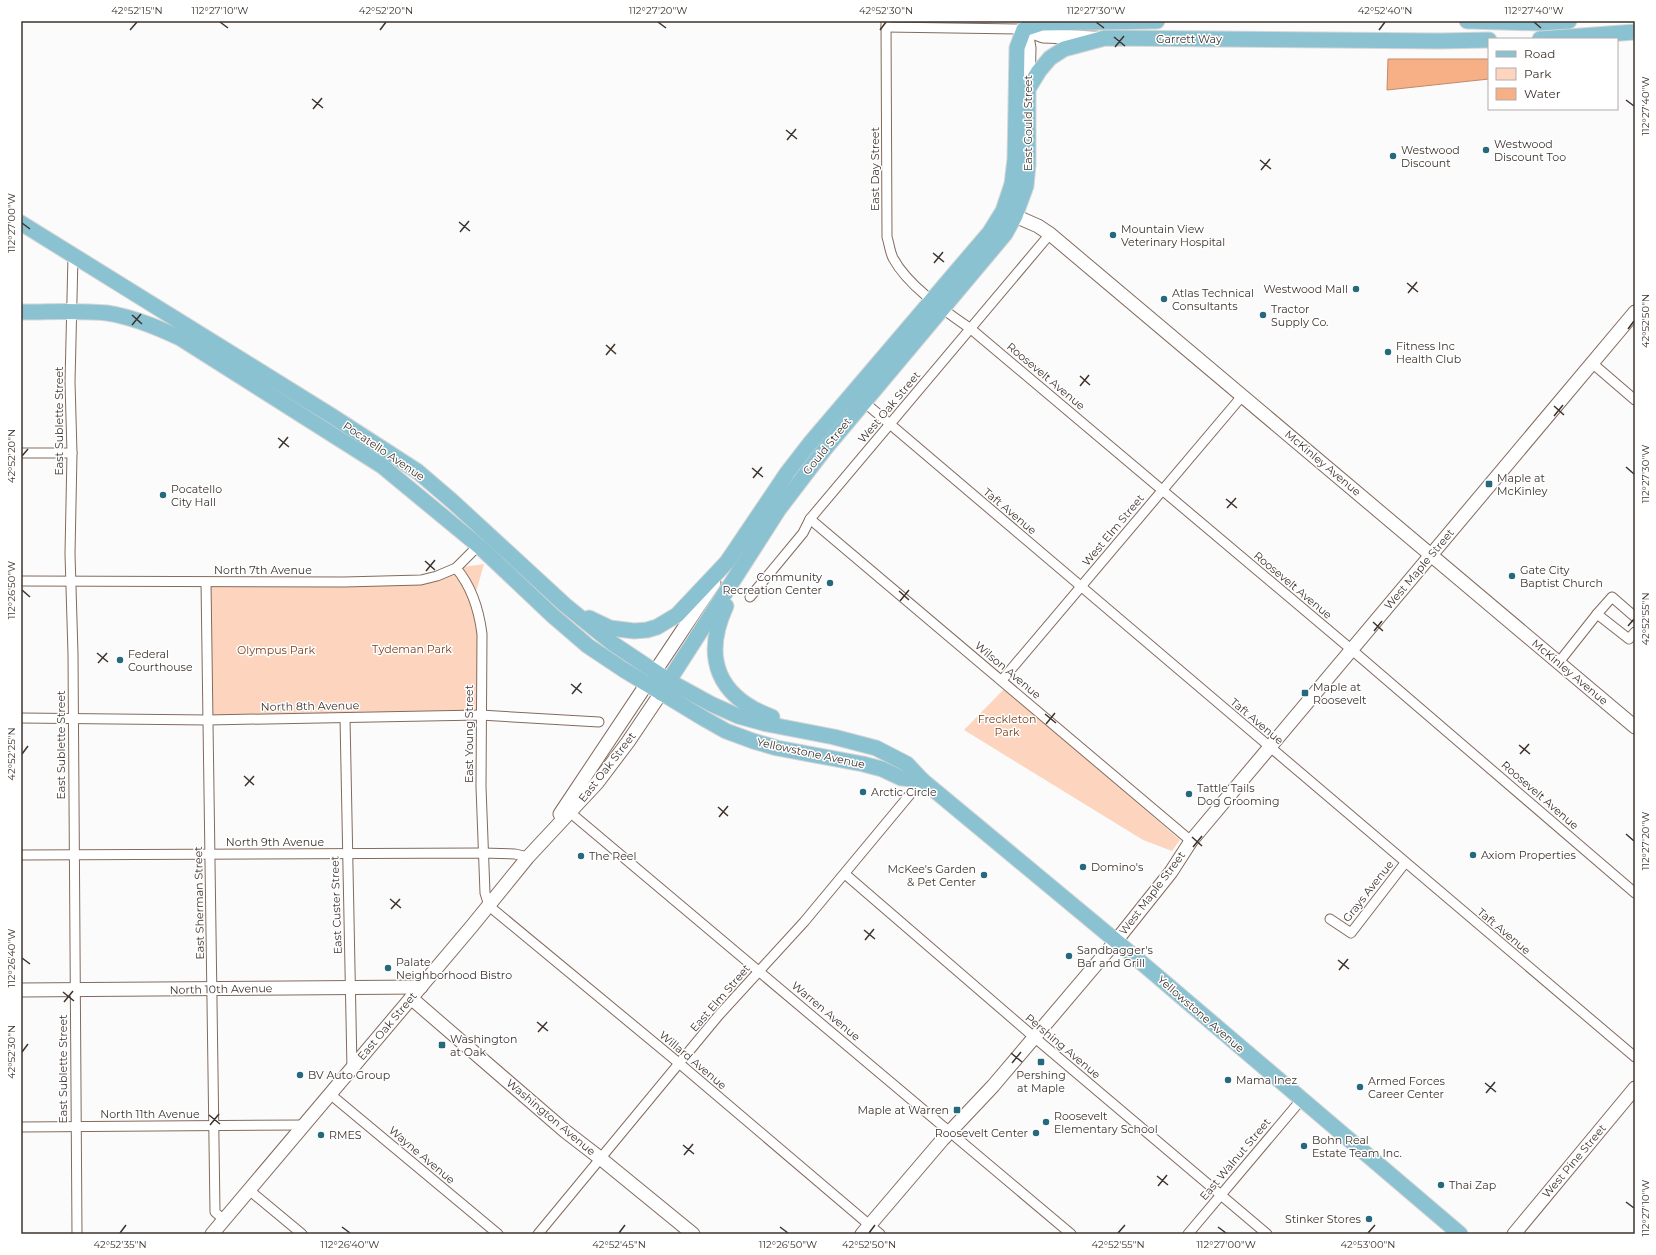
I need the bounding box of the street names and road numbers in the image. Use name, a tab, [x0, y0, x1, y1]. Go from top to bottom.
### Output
street label: Garrett Way	[1156, 32, 1222, 46]
street label: East Gould Street	[1021, 75, 1035, 171]
street label: East Day Street	[868, 126, 882, 211]
street label: Roosevelt Avenue	[1004, 339, 1088, 413]
street label: East Sublette Street	[52, 366, 66, 476]
street label: West Oak Street	[855, 368, 923, 446]
street label: Gould Street	[800, 414, 855, 477]
street label: Pocatello Avenue	[341, 419, 428, 484]
street label: McKinley Avenue	[1282, 427, 1364, 499]
street label: Taft Avenue	[981, 485, 1040, 538]
street label: West Elm Street	[1079, 491, 1147, 569]
street label: West Maple Street	[1381, 525, 1457, 612]
street label: Roosevelt Avenue	[1251, 548, 1335, 622]
street label: North 7th Avenue	[214, 563, 312, 577]
street label: McKinley Avenue	[1529, 636, 1611, 708]
street label: Wilson Avenue	[972, 638, 1044, 702]
street label: East Young Street	[462, 684, 476, 783]
street label: East Sublette Street	[54, 690, 68, 800]
street label: Taft Avenue	[1228, 695, 1287, 748]
street label: North 8th Avenue	[261, 698, 360, 714]
street label: East Oak Street	[575, 729, 639, 805]
street label: Yellowstone Avenue	[756, 735, 867, 771]
street label: Roosevelt Avenue	[1498, 758, 1582, 833]
street label: North 9th Avenue	[226, 835, 325, 849]
street label: East Sherman Street	[191, 846, 207, 960]
street label: West Maple Street	[1116, 848, 1188, 938]
street label: East Custer Street	[327, 855, 345, 954]
street label: Grays Avenue	[1340, 857, 1397, 925]
street label: Taft Avenue	[1475, 905, 1534, 958]
street label: East Elm Street	[687, 961, 753, 1035]
street label: Yellowstone Avenue	[1155, 973, 1247, 1056]
street label: Warren Avenue	[789, 978, 863, 1044]
street label: North 10th Avenue	[169, 981, 273, 997]
street label: East Oak Street	[354, 989, 420, 1063]
street label: Pershing Avenue	[1023, 1010, 1104, 1082]
street label: East Sublette Street	[56, 1014, 70, 1124]
street label: Willard Avenue	[657, 1028, 730, 1092]
street label: Washington Avenue	[504, 1076, 599, 1159]
street label: North 11th Avenue	[100, 1107, 200, 1121]
street label: East Walnut Street	[1197, 1115, 1274, 1203]
street label: West Pine Street	[1539, 1121, 1609, 1201]
street label: Wayne Avenue	[386, 1123, 458, 1187]

